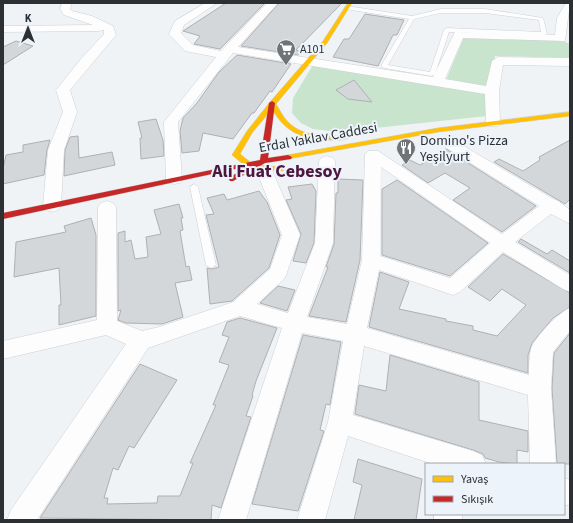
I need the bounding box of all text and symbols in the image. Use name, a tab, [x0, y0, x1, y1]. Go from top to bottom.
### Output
north arrow	[8, 8, 48, 48]
text: K	[25, 11, 32, 26]
supermarket icon: A101	[275, 38, 297, 66]
place label: A101	[300, 41, 324, 58]
street label: Erdal Yaklav Caddesi	[257, 118, 379, 158]
place label: Domino's Pizza Yeşilyurt	[419, 131, 508, 167]
restaurant icon: Domino's Pizza Yeşilyurt	[395, 137, 417, 165]
district label: Ali Fuat Cebesoy	[211, 159, 342, 184]
legend	[425, 463, 565, 515]
text: Yavaş	[460, 471, 488, 488]
text: Sıkışık	[461, 491, 493, 508]

